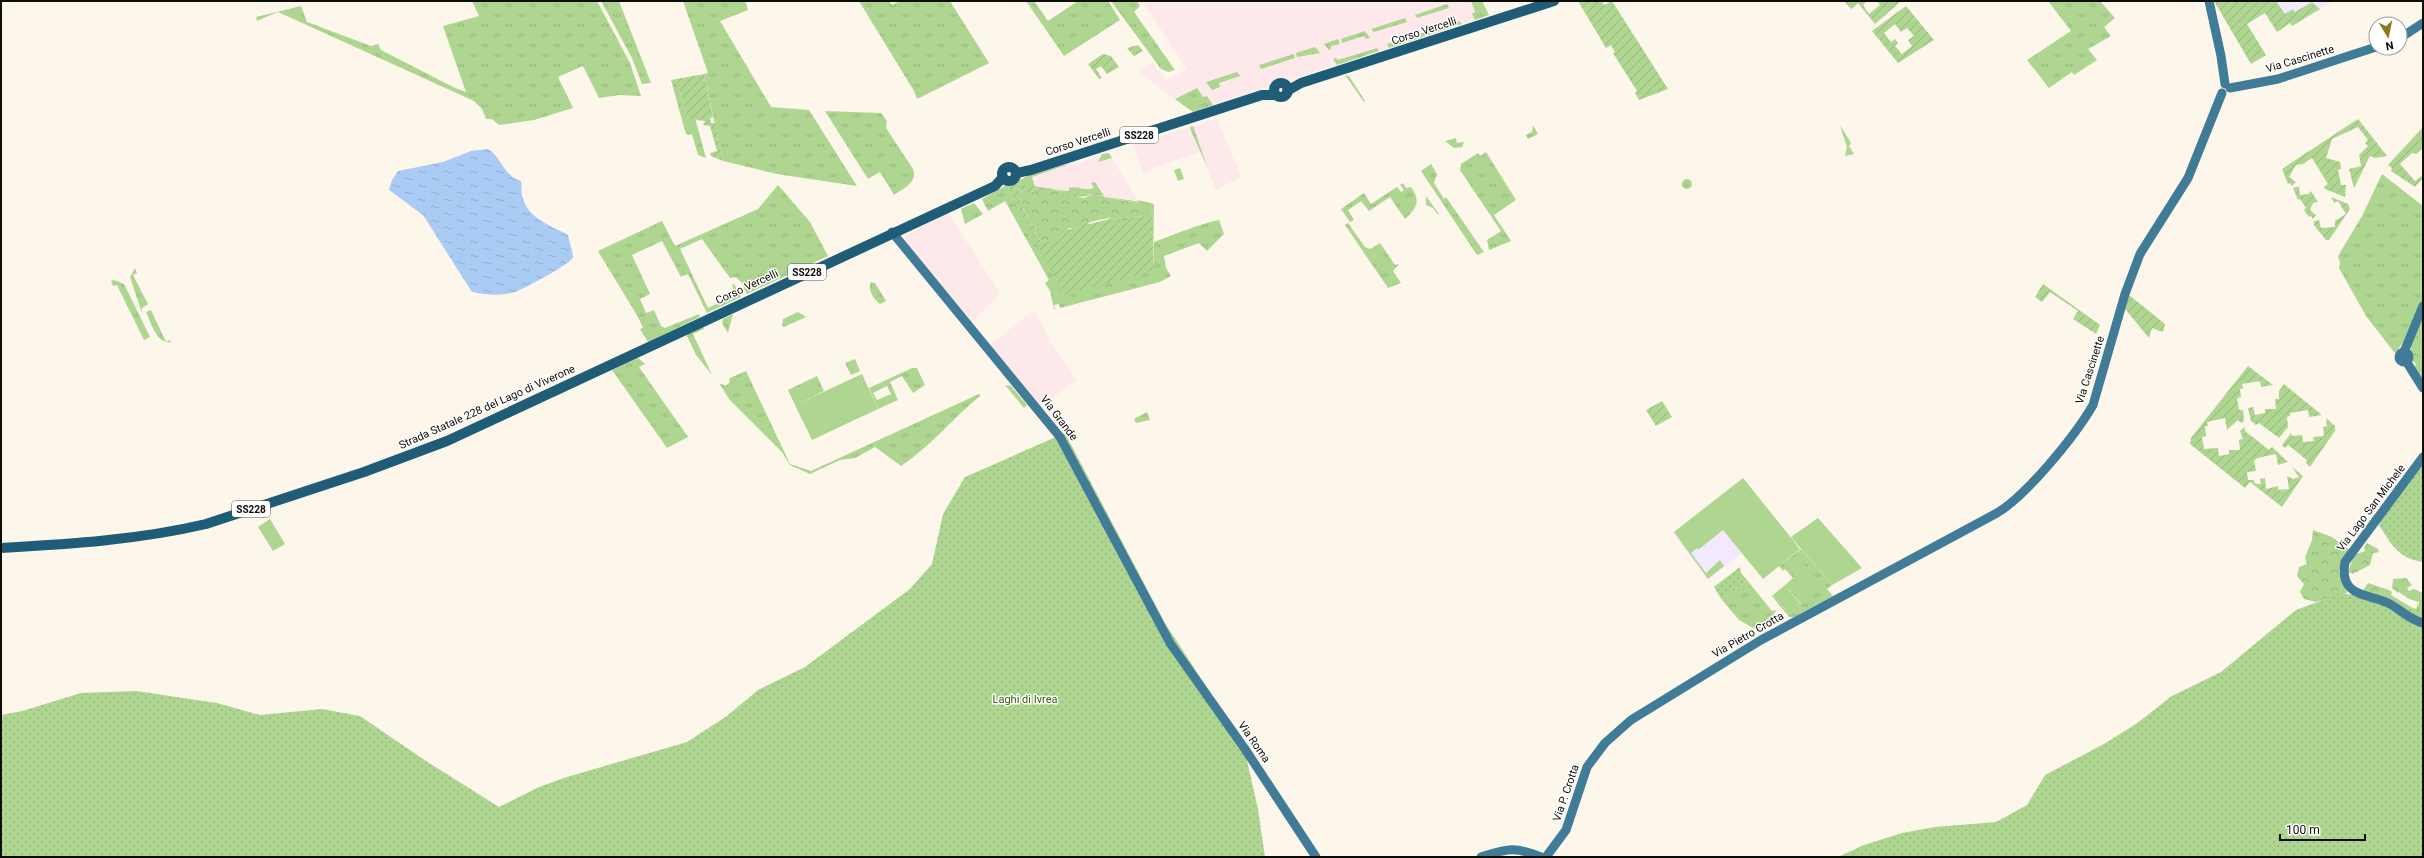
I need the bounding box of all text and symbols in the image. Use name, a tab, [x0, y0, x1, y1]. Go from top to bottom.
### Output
street label: Corso Vercelli	[1390, 14, 1458, 48]
north arrow	[2368, 16, 2408, 56]
text: N	[2384, 38, 2395, 52]
street label: Via Cascinette	[2264, 42, 2336, 76]
street label: Corso Vercelli	[1044, 125, 1112, 159]
road number: SS228	[1120, 127, 1158, 143]
road number: SS228	[788, 264, 826, 280]
street label: Corso Vercelli	[714, 267, 780, 307]
street label: Via Cascinette	[2073, 334, 2107, 406]
street label: Strada Statale 228 del Lago di Viverone	[397, 362, 577, 452]
street label: Via Grande	[1038, 393, 1080, 443]
street label: Via Lago San Michele	[2334, 462, 2408, 554]
road number: SS228	[232, 501, 270, 517]
street label: Via Pietro Crotta	[1710, 609, 1786, 661]
park label: Laghi di Ivrea	[993, 693, 1057, 706]
street label: Via Roma	[1235, 719, 1273, 765]
street label: Via P. Crotta	[1550, 763, 1582, 823]
scale bar	[2280, 816, 2365, 842]
text: 100 m	[2286, 823, 2320, 837]

